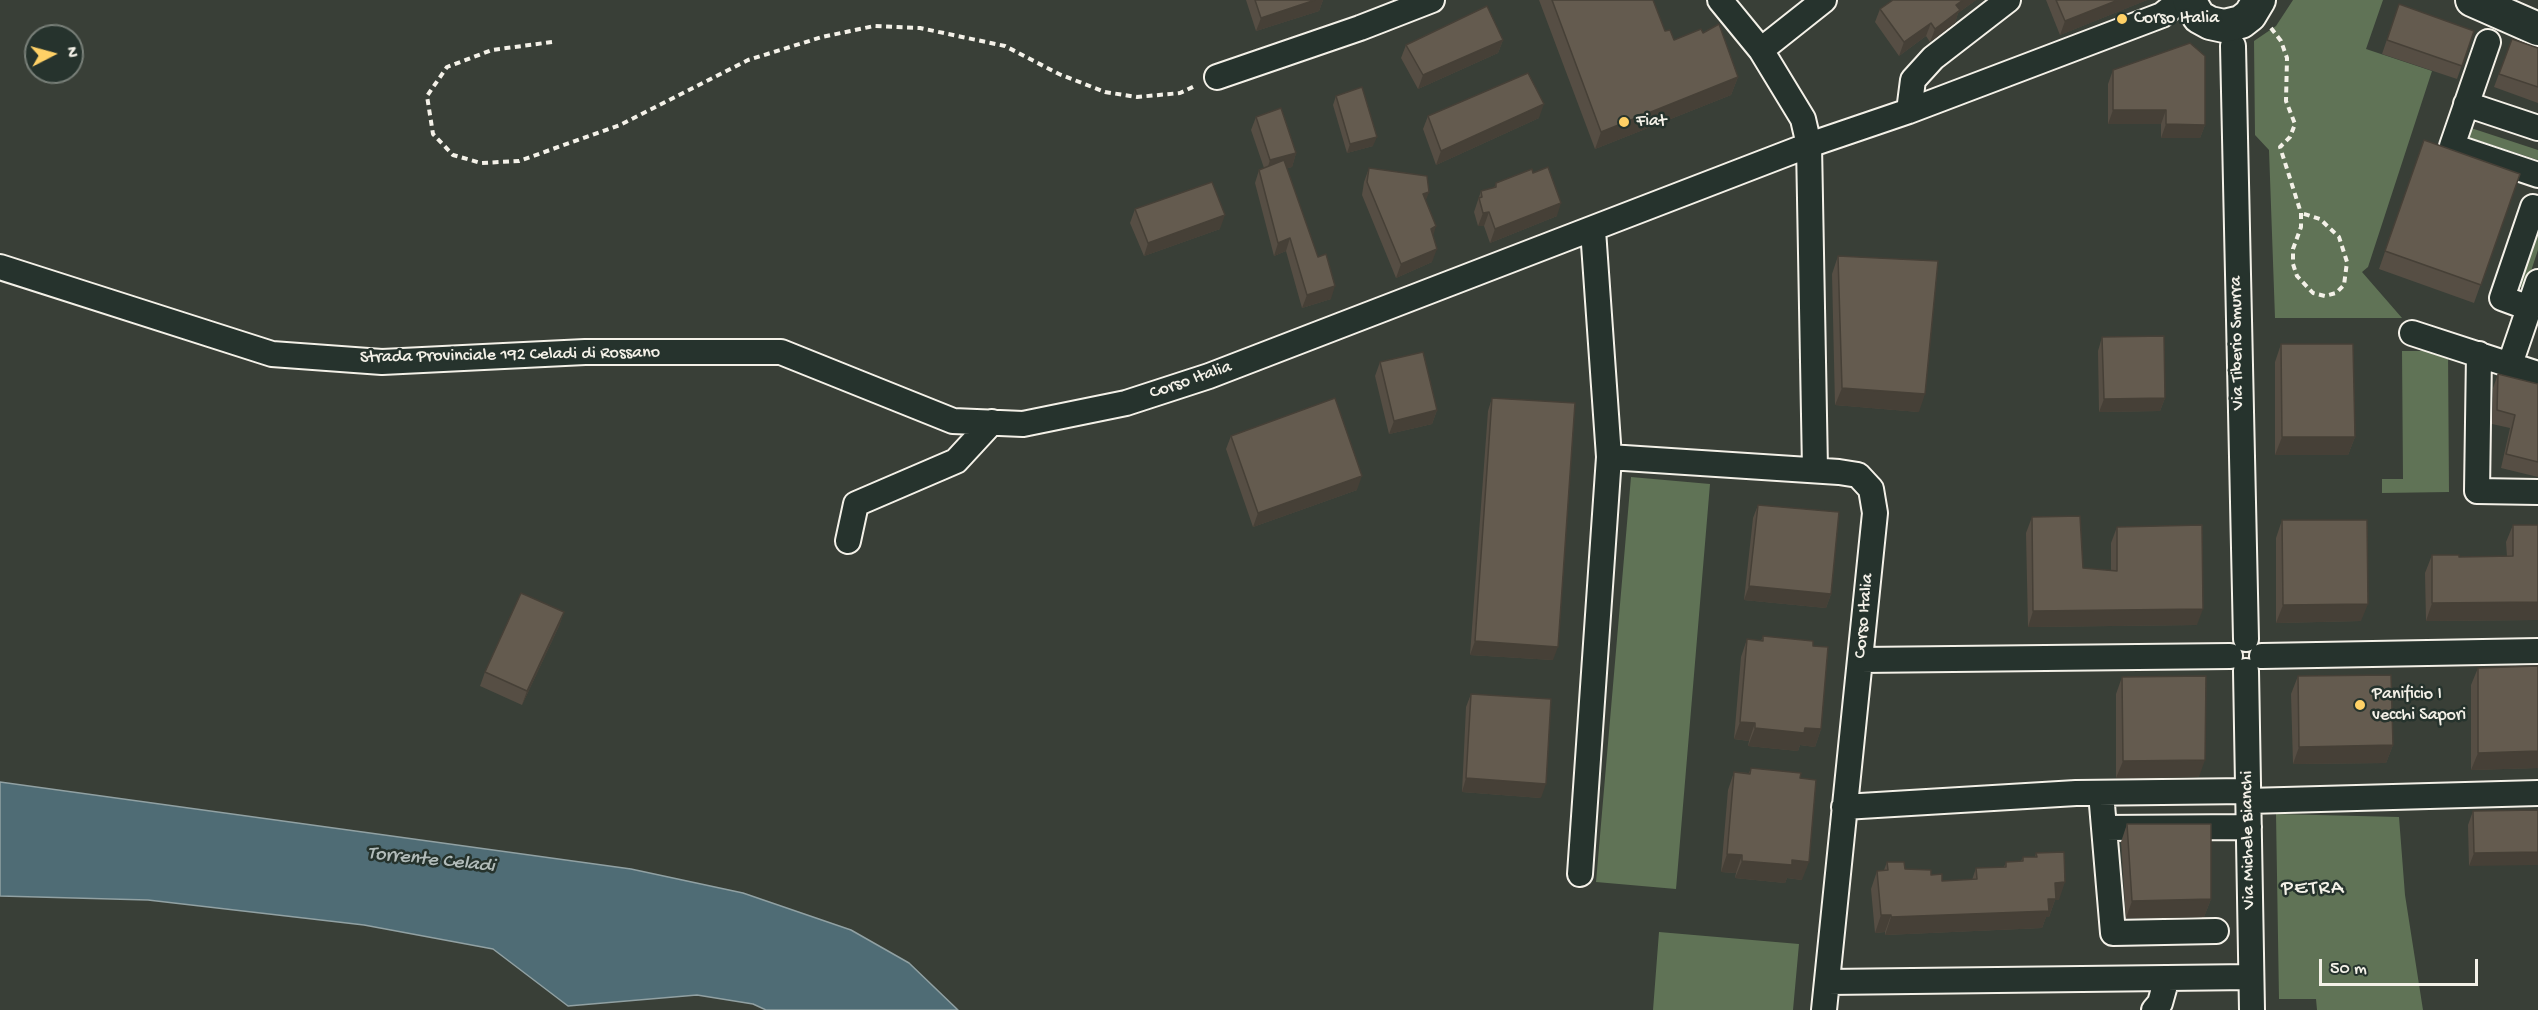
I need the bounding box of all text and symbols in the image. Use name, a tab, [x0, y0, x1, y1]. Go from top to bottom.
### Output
place label: Corso Italia	[2134, 8, 2219, 30]
marker: Corso Italia	[2115, 12, 2129, 26]
north arrow	[24, 24, 84, 84]
text: N	[60, 46, 80, 58]
place label: Fiat	[1636, 111, 1666, 133]
marker: Fiat	[1617, 115, 1631, 129]
street label: Via Tiberio Smurra	[2226, 276, 2250, 410]
street label: Strada Provinciale 192 Celadi di Rossano	[360, 343, 660, 369]
street label: Corso Italia	[1147, 357, 1235, 405]
street label: Corso Italia	[1851, 573, 1879, 659]
place label: Panificio I vecchi Sapori	[2372, 684, 2466, 726]
marker: Panificio I vecchi Sapori	[2353, 698, 2367, 712]
street label: Via Michele Bianchi	[2237, 771, 2261, 909]
water label: Torrente Celadi	[366, 842, 496, 880]
district label: PETRA	[2281, 877, 2345, 903]
scale bar	[2322, 947, 2481, 985]
text: 50 m	[2330, 959, 2367, 980]

